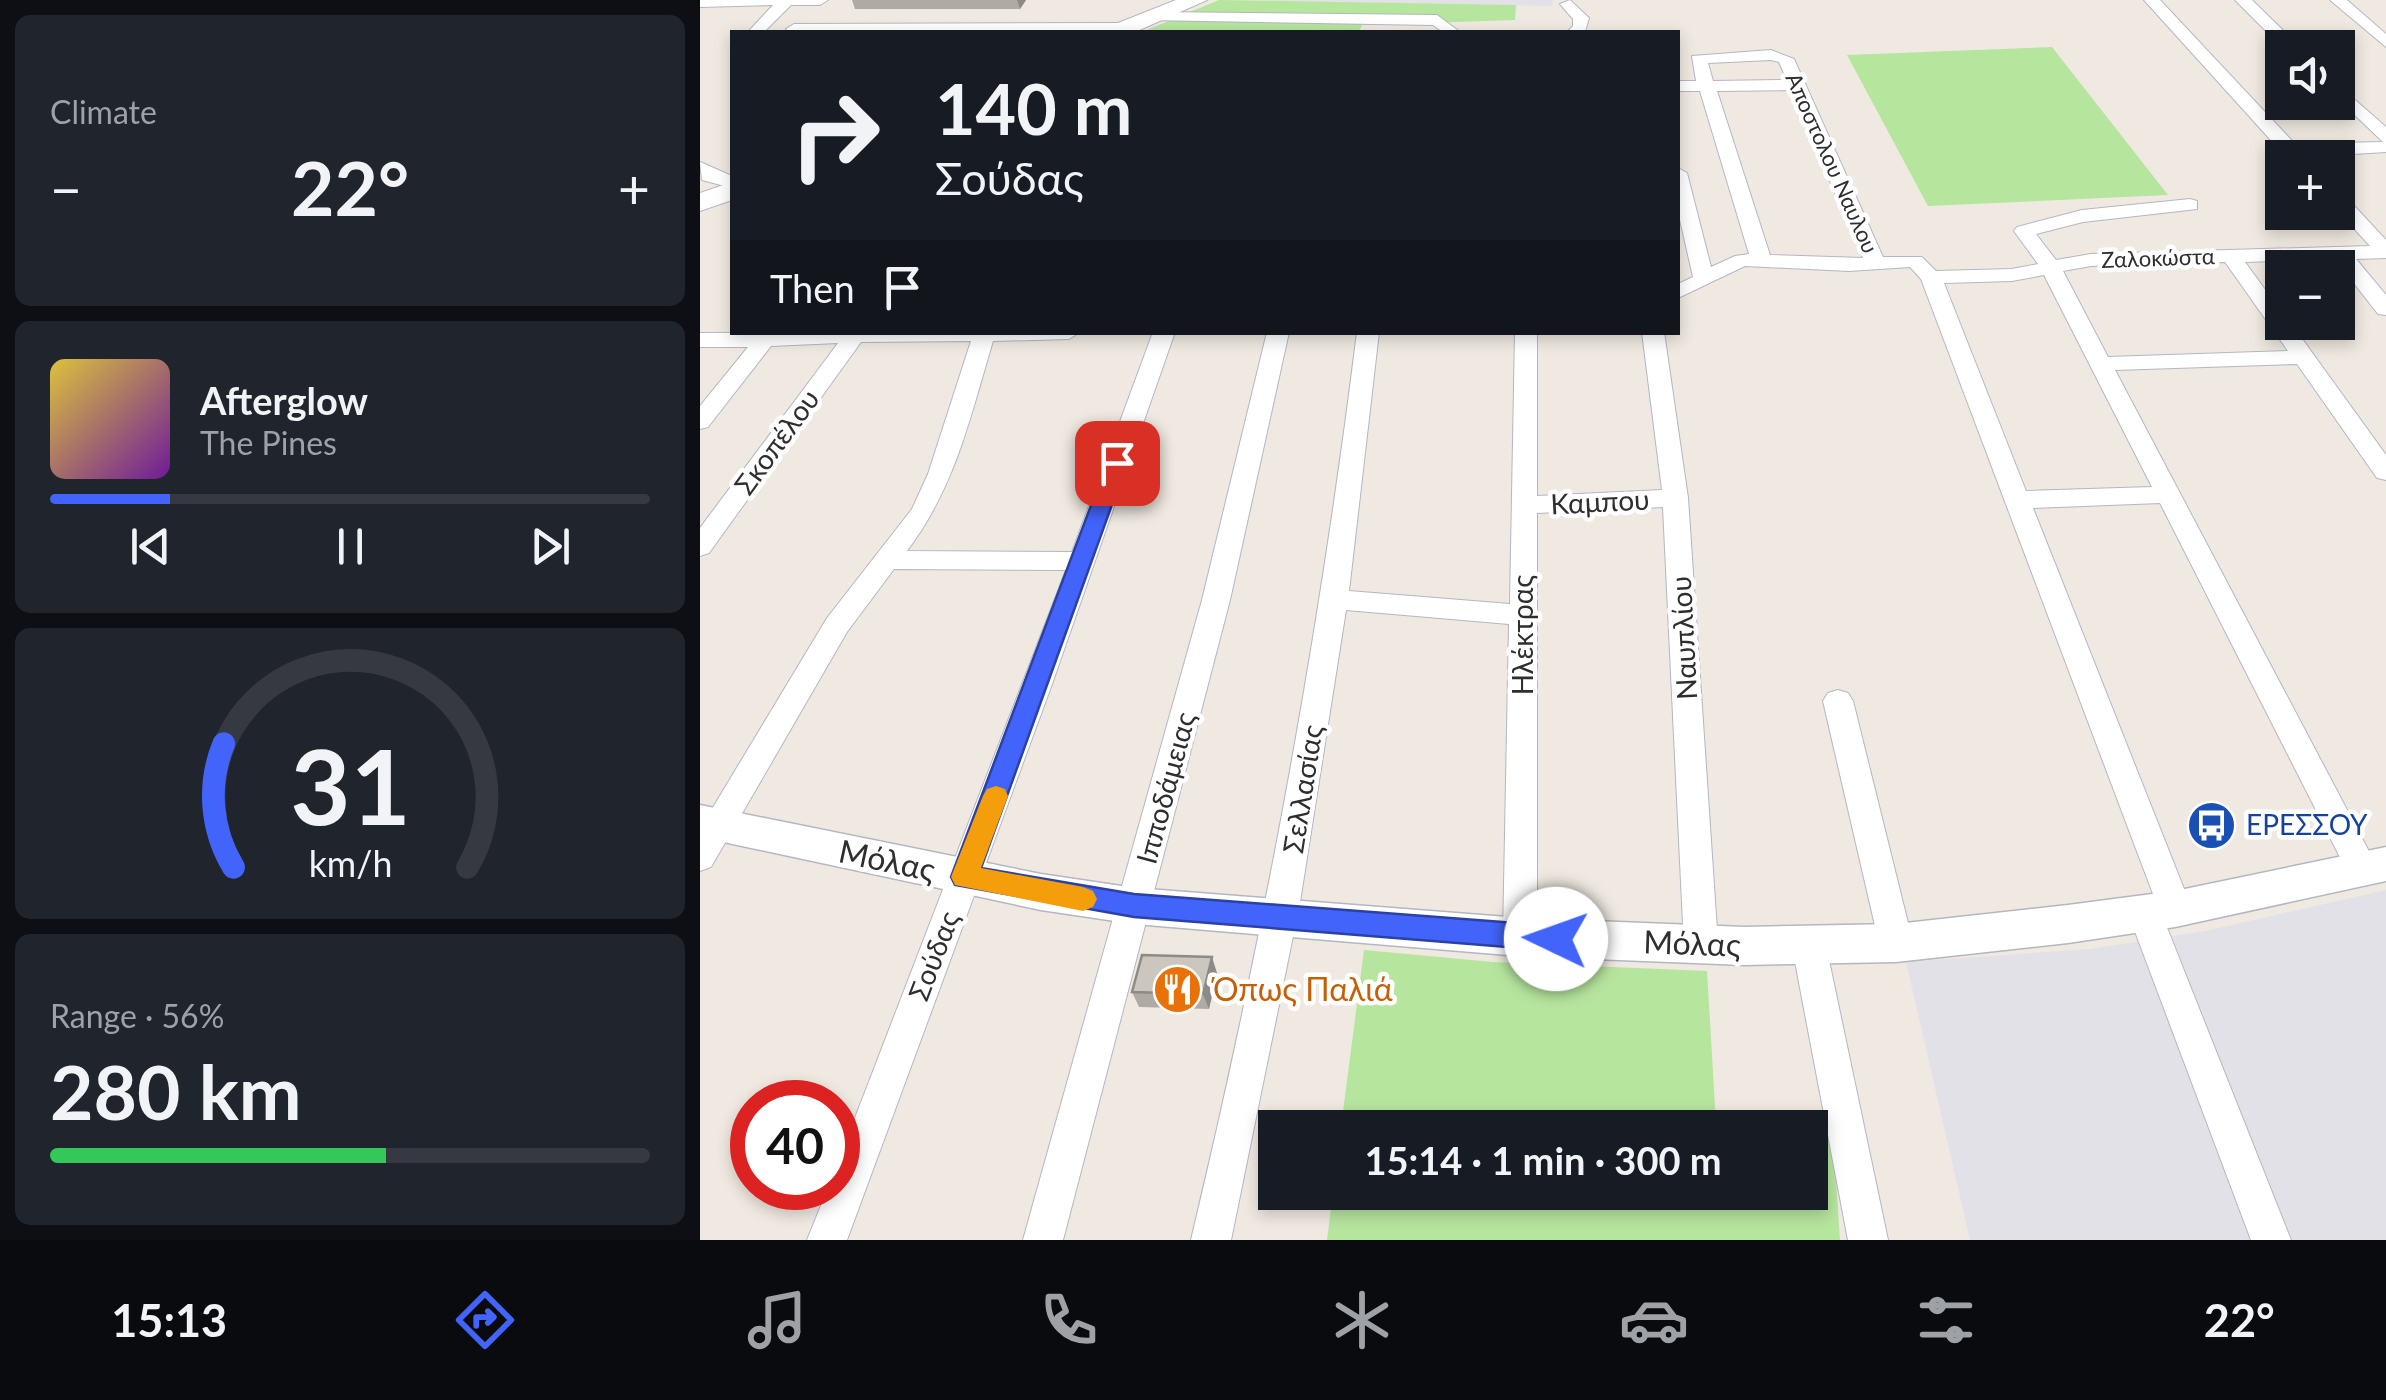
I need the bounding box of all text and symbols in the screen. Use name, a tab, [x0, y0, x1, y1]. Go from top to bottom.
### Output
map controls	[2265, 30, 2355, 340]
button: sound	[2265, 30, 2355, 120]
text: 140 m	[935, 66, 1132, 150]
street label: Αποστολου Ναυλου	[1781, 68, 1884, 257]
icon: right	[770, 70, 900, 200]
text: Climate	[50, 92, 157, 131]
button: +	[2265, 140, 2355, 230]
text: 22°	[291, 142, 409, 232]
text: Σούδας	[935, 151, 1084, 205]
text: −	[50, 155, 82, 221]
text: +	[618, 155, 650, 221]
street label: Ζαλοκώστα	[2101, 242, 2215, 273]
button: −	[2265, 250, 2355, 340]
icon: arrive	[875, 260, 930, 315]
text: Then	[770, 265, 855, 311]
text: Afterglow	[200, 377, 368, 423]
street label: Σκοπέλου	[727, 382, 826, 501]
pin	[1075, 421, 1160, 506]
text: The Pines	[200, 423, 337, 462]
icon: arrive	[1090, 436, 1145, 491]
street label: Καμπου	[1550, 481, 1650, 521]
icon: previous	[123, 519, 178, 574]
icon: pause	[323, 519, 378, 574]
icon: next	[523, 519, 578, 574]
street label: Ηλέκτρας	[1505, 575, 1539, 695]
street label: Ναυπλίου	[1663, 575, 1703, 701]
street label: Ιπποδάμειας	[1128, 708, 1202, 867]
text: 31	[290, 722, 410, 847]
street label: Σελλασίας	[1275, 722, 1329, 855]
bus stop icon: ΕΡΕΣΣΟΥ	[2185, 799, 2237, 851]
place label: ΕΡΕΣΣΟΥ	[2246, 807, 2368, 841]
street label: Μόλας	[836, 830, 939, 889]
text: km/h	[308, 842, 392, 885]
position arrow	[1504, 887, 1608, 991]
street label: Σούδας	[901, 906, 966, 1005]
street label: Μόλας	[1643, 921, 1742, 964]
restaurant icon: Όπως Παλιά	[1152, 964, 1204, 1016]
place label: Όπως Παλιά	[1211, 969, 1393, 1008]
text: Range · 56%	[50, 996, 224, 1035]
text: 280 km	[50, 1046, 302, 1136]
speed limit sign: 40	[730, 1080, 860, 1210]
text: 15:14 · 1 min · 300 m	[1364, 1137, 1722, 1183]
icon: directions	[450, 1285, 520, 1355]
icon: music	[742, 1285, 812, 1355]
icon: phone	[1034, 1285, 1104, 1355]
icon: climate	[1327, 1285, 1397, 1355]
icon: car	[1619, 1285, 1689, 1355]
icon: filters	[1911, 1285, 1981, 1355]
text: 15:13	[111, 1293, 227, 1347]
text: 22°	[2204, 1293, 2275, 1347]

